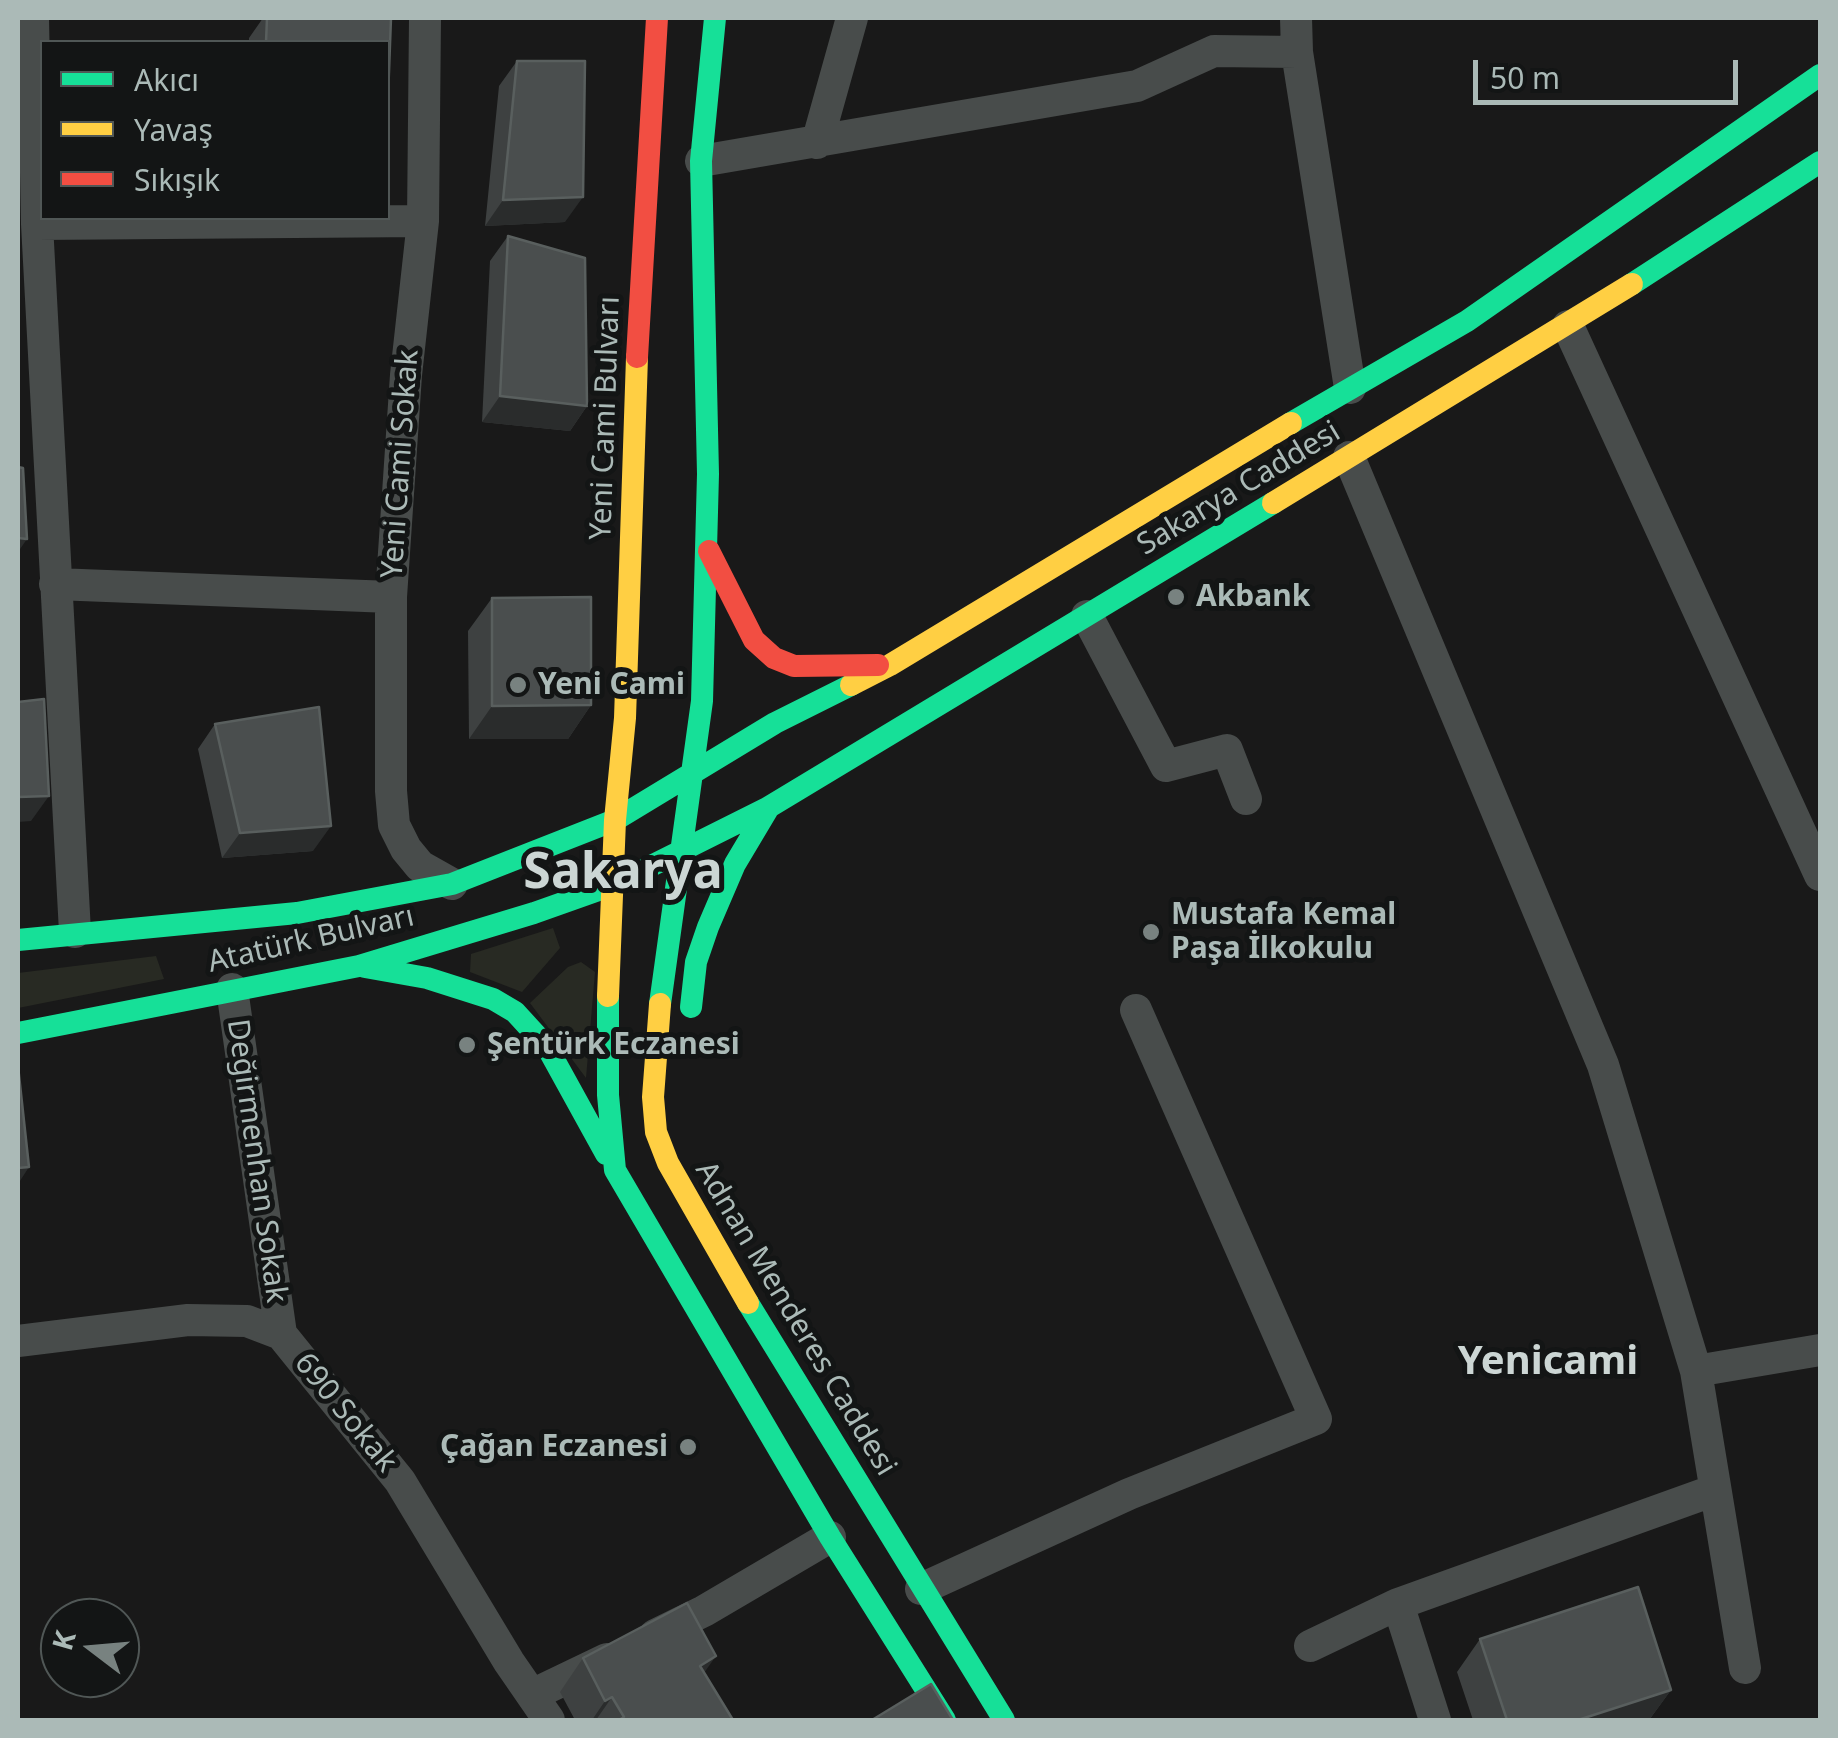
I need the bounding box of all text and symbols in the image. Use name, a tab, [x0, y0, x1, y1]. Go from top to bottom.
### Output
legend	[40, 40, 390, 220]
scale bar	[1478, 40, 1743, 102]
text: 50 m	[1490, 57, 1560, 98]
text: Akıcı	[134, 59, 199, 100]
text: Yavaş	[134, 109, 213, 150]
text: Sıkışık	[134, 159, 220, 200]
street label: Yeni Cami Bulvarı	[584, 296, 628, 540]
street label: Yeni Cami Sokak	[375, 348, 427, 580]
street label: Sakarya Caddesi	[1131, 414, 1347, 564]
place label: Akbank	[1196, 579, 1310, 615]
marker: Akbank	[1165, 586, 1187, 608]
place label: Yeni Cami	[538, 667, 685, 703]
marker: Yeni Cami	[507, 674, 529, 696]
district label: Sakarya	[523, 844, 723, 904]
place label: Mustafa Kemal Paşa İlkokulu	[1171, 897, 1396, 968]
street label: Atatürk Bulvarı	[204, 899, 418, 981]
marker: Mustafa Kemal Paşa İlkokulu	[1140, 921, 1162, 943]
street label: Değirmenhan Sokak	[218, 1017, 294, 1305]
place label: Şentürk Eczanesi	[487, 1027, 740, 1063]
marker: Şentürk Eczanesi	[456, 1034, 478, 1056]
street label: Adnan Menderes Caddesi	[687, 1155, 903, 1483]
district label: Yenicami	[1458, 1339, 1638, 1387]
street label: 690 Sokak	[286, 1346, 404, 1480]
place label: Çağan Eczanesi	[440, 1429, 668, 1465]
marker: Çağan Eczanesi	[677, 1436, 699, 1458]
north arrow	[40, 1598, 140, 1698]
text: K	[42, 1626, 84, 1654]

